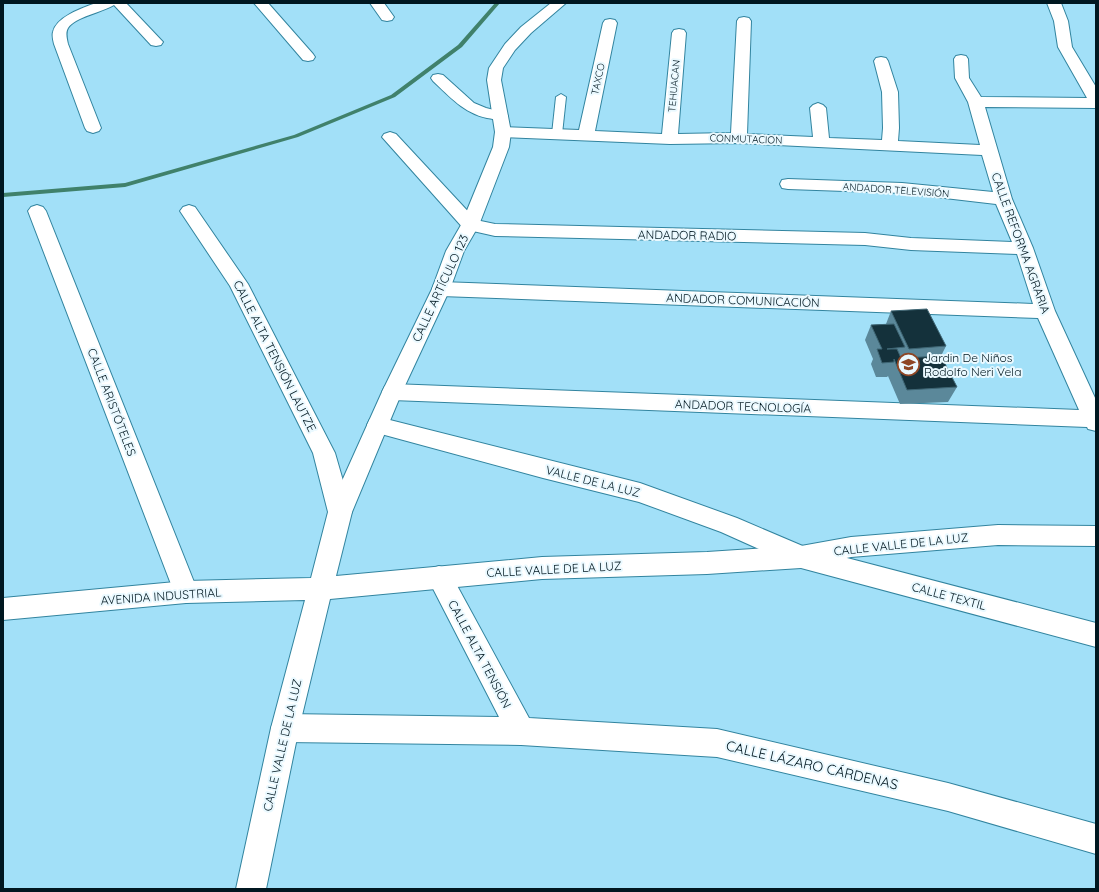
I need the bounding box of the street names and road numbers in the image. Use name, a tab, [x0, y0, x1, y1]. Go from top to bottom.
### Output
street label: TEHUACAN	[665, 59, 683, 113]
street label: TAXCO	[588, 62, 608, 96]
street label: CONMUTACION	[709, 131, 783, 147]
street label: CALLE REFORMA AGRARIA	[988, 170, 1054, 316]
street label: ANDADOR TELEVISIÓN	[842, 180, 950, 200]
street label: ANDADOR RADIO	[638, 227, 736, 243]
street label: CALLE ARTÍCULO 123	[409, 232, 471, 344]
street label: CALLE ALTA TENSIÓN LAUTZE	[230, 278, 320, 434]
street label: ANDADOR COMUNICACIÓN	[666, 290, 820, 310]
street label: CALLE ARISTÓTELES	[84, 346, 140, 458]
street label: ANDADOR TECNOLOGÍA	[675, 396, 812, 416]
street label: VALLE DE LA LUZ	[544, 462, 642, 500]
street label: CALLE VALLE DE LA LUZ	[833, 529, 969, 559]
street label: CALLE VALLE DE LA LUZ	[486, 558, 622, 580]
street label: CALLE TEXTIL	[910, 579, 988, 613]
street label: AVENIDA INDUSTRIAL	[100, 584, 222, 608]
street label: CALLE ALTA TENSIÓN	[445, 597, 515, 711]
street label: CALLE VALLE DE LA LUZ	[259, 677, 305, 813]
street label: CALLE LÁZARO CÁRDENAS	[724, 736, 900, 794]

